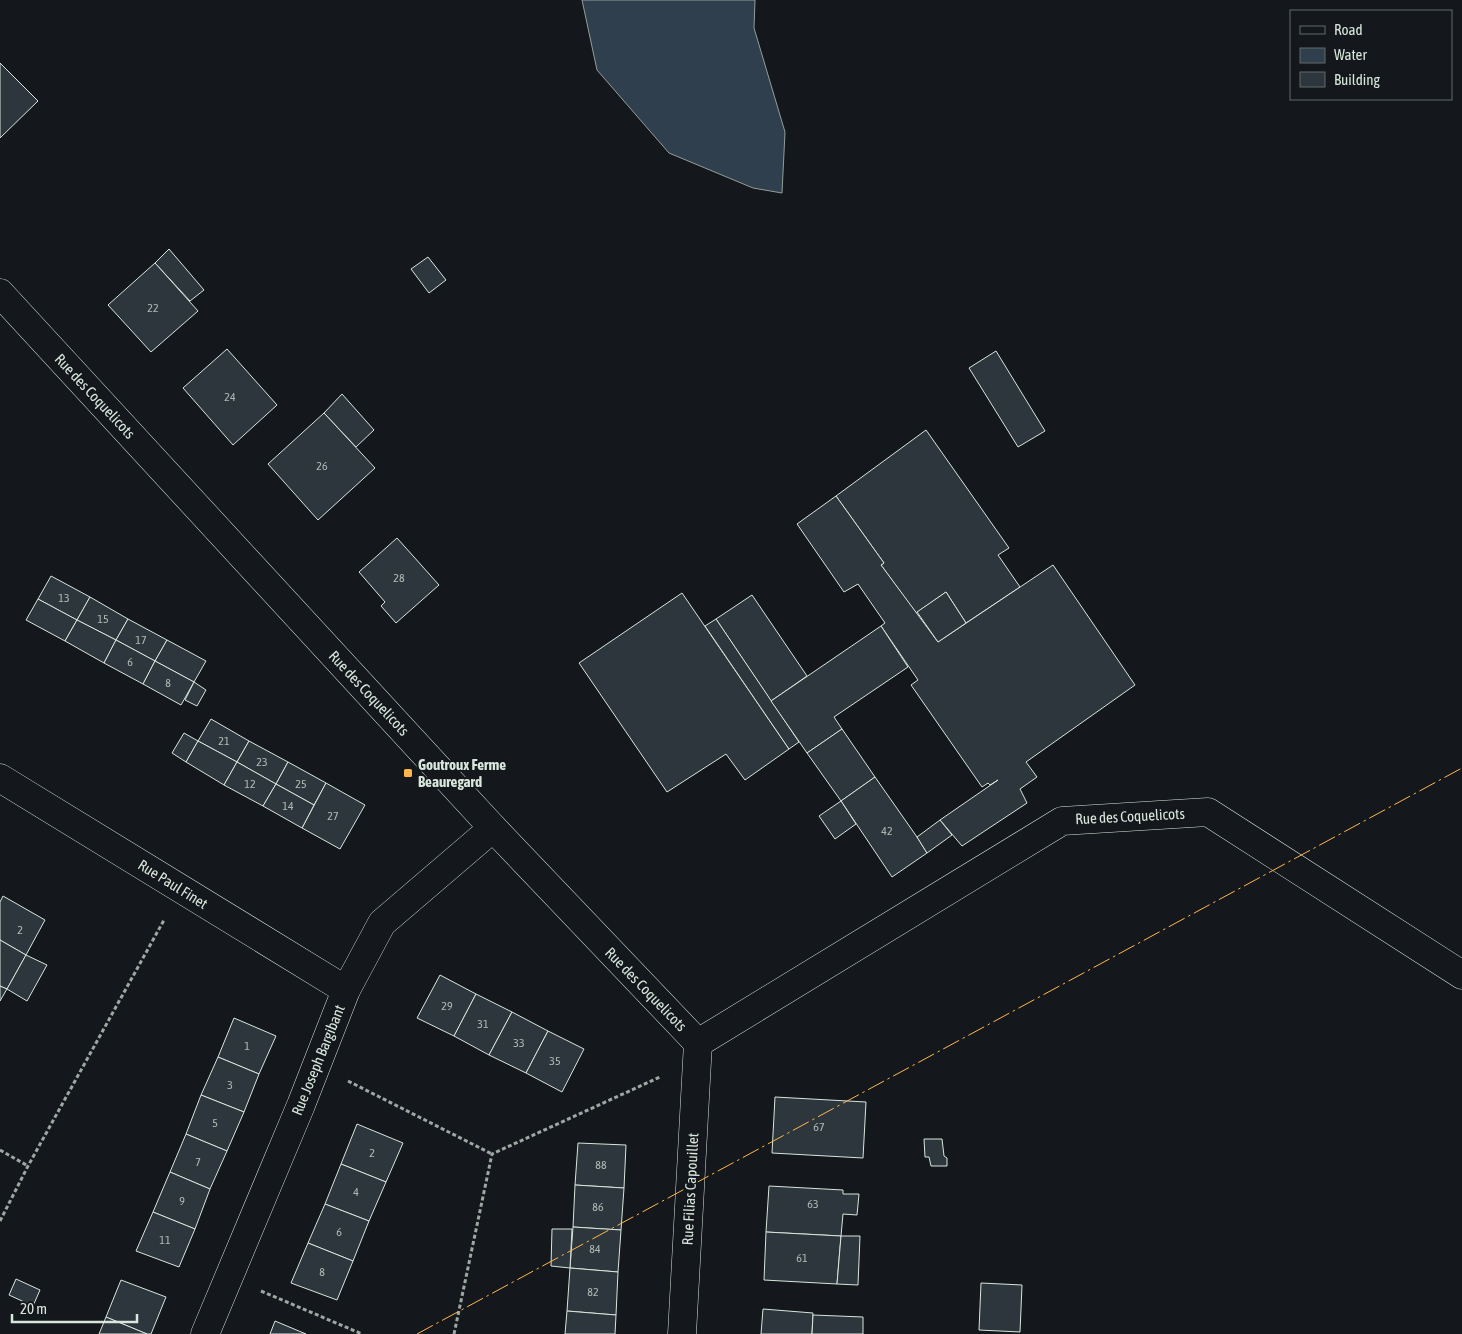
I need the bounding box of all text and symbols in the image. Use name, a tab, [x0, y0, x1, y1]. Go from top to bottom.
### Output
legend	[1290, 10, 1452, 100]
text: Road	[1334, 21, 1363, 38]
text: Water	[1334, 46, 1367, 63]
text: Building	[1334, 71, 1380, 88]
house number: 22	[147, 301, 159, 315]
street label: Rue des Coquelicots	[51, 350, 139, 442]
house number: 24	[224, 390, 236, 404]
house number: 26	[316, 459, 328, 473]
house number: 28	[393, 571, 405, 585]
house number: 13	[58, 591, 70, 605]
house number: 15	[97, 612, 109, 626]
house number: 17	[135, 633, 147, 647]
street label: Rue des Coquelicots	[325, 647, 413, 739]
house number: 6	[127, 655, 133, 669]
house number: 8	[165, 676, 171, 690]
house number: 21	[218, 734, 230, 748]
house number: 23	[256, 755, 268, 769]
place label: Goutroux Ferme Beauregard	[418, 756, 506, 790]
marker: Goutroux Ferme Beauregard	[402, 767, 414, 779]
house number: 12	[244, 777, 256, 791]
house number: 25	[295, 777, 307, 791]
house number: 14	[282, 799, 294, 813]
street label: Rue des Coquelicots	[1075, 805, 1185, 827]
house number: 27	[327, 809, 339, 823]
house number: 42	[881, 824, 893, 838]
street label: Rue Paul Finet	[135, 856, 211, 912]
house number: 2	[17, 923, 23, 937]
street label: Rue des Coquelicots	[602, 944, 690, 1034]
house number: 29	[441, 999, 453, 1013]
street label: Rue Joseph Bargibant	[288, 1002, 348, 1118]
house number: 31	[477, 1017, 489, 1031]
house number: 33	[513, 1036, 525, 1050]
house number: 1	[244, 1039, 250, 1053]
house number: 35	[549, 1054, 561, 1068]
house number: 3	[227, 1078, 233, 1092]
house number: 5	[212, 1116, 218, 1130]
house number: 67	[813, 1120, 825, 1134]
street label: Rue Filias Capouillet	[679, 1132, 701, 1246]
house number: 2	[369, 1146, 375, 1160]
house number: 7	[195, 1155, 201, 1169]
house number: 88	[595, 1158, 607, 1172]
house number: 4	[353, 1185, 359, 1199]
house number: 9	[179, 1194, 185, 1208]
house number: 63	[807, 1197, 819, 1211]
house number: 86	[592, 1200, 604, 1214]
house number: 6	[336, 1225, 342, 1239]
house number: 11	[159, 1233, 171, 1247]
house number: 84	[589, 1242, 601, 1256]
house number: 61	[796, 1251, 808, 1265]
house number: 8	[319, 1265, 325, 1279]
house number: 82	[587, 1285, 599, 1299]
scale bar	[12, 1292, 138, 1324]
text: 20 m	[20, 1300, 47, 1317]

